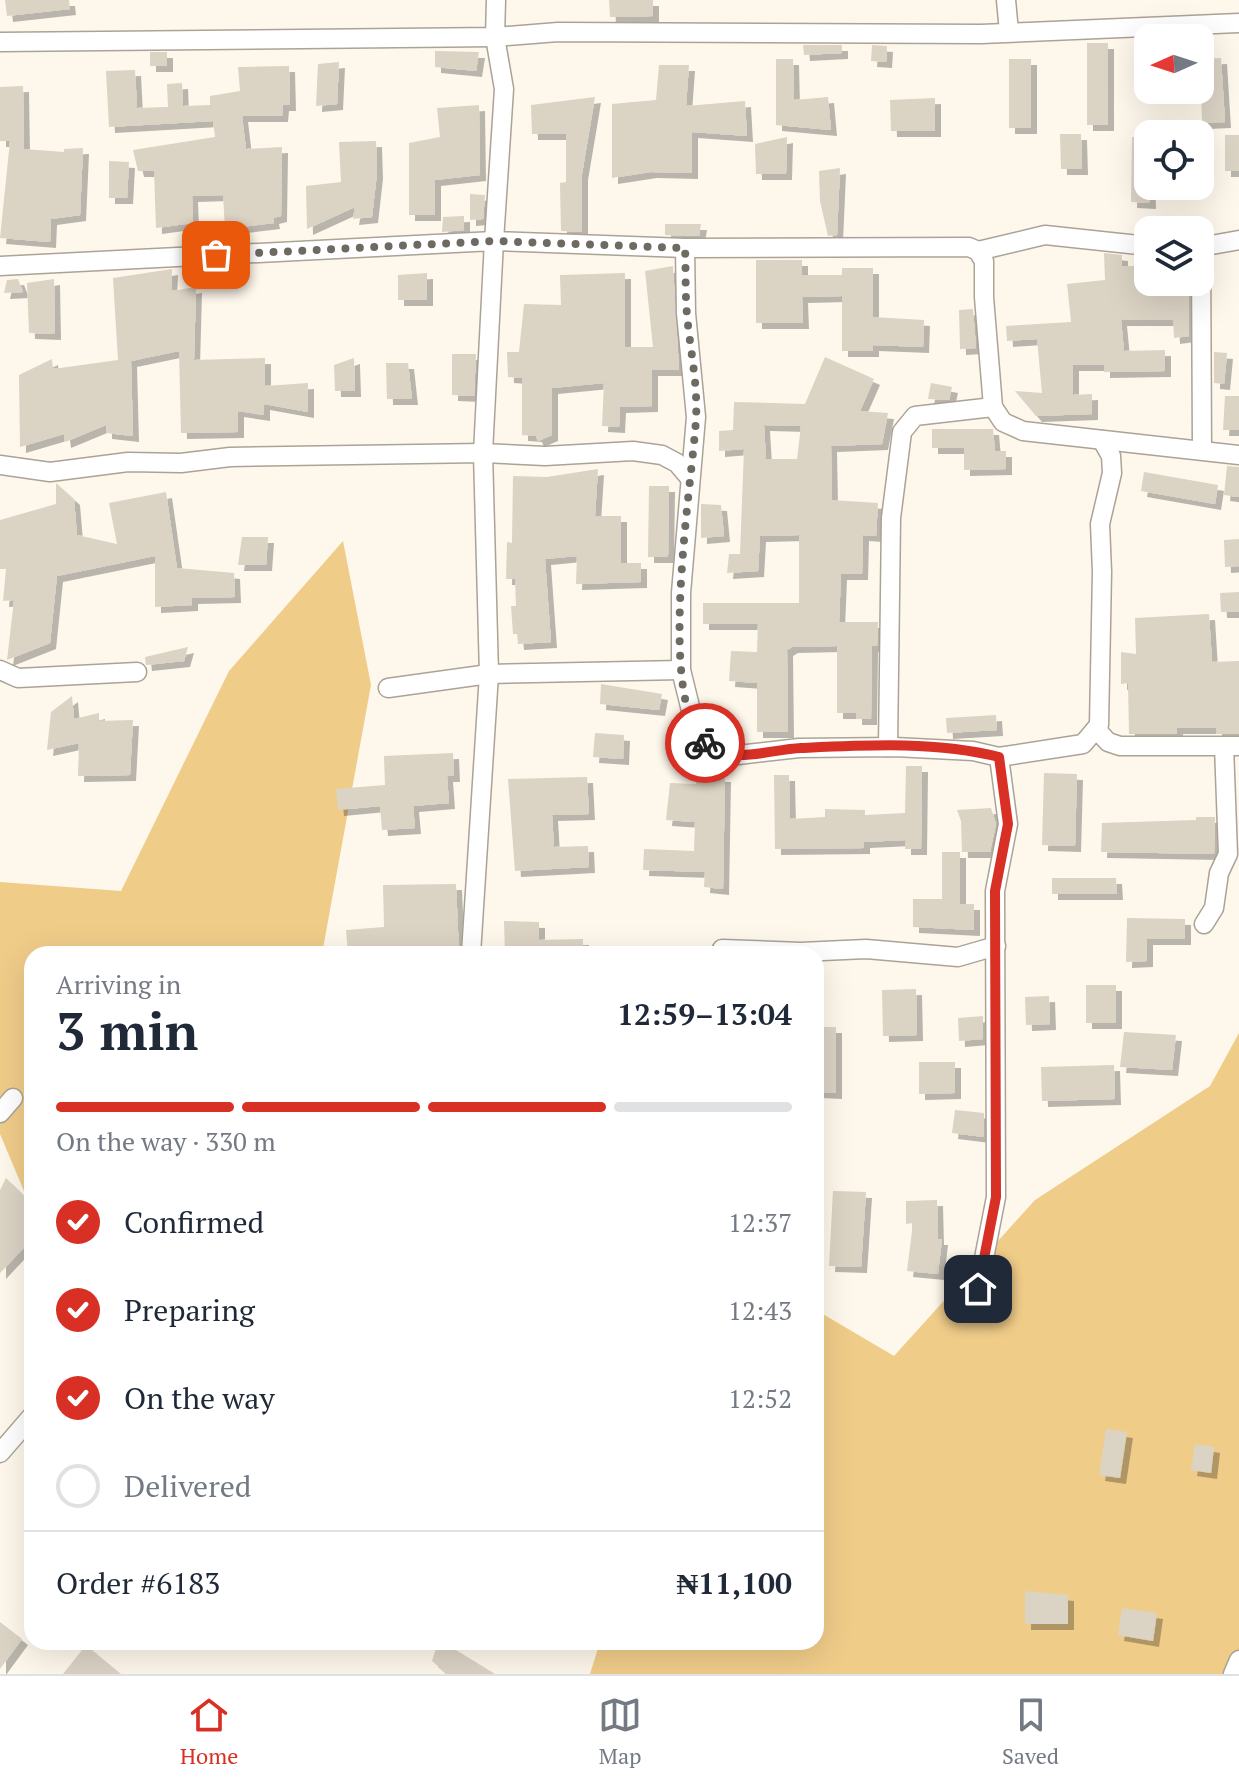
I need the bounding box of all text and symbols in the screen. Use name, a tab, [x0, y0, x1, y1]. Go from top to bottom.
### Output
north arrow	[1134, 24, 1214, 104]
map controls	[1134, 24, 1214, 296]
button: locate	[1134, 120, 1214, 200]
button: layers	[1134, 216, 1214, 296]
pin	[182, 221, 250, 289]
icon: bag	[194, 233, 238, 277]
courier	[665, 703, 745, 783]
icon: bike	[683, 721, 727, 765]
text: Arriving in	[56, 967, 181, 1001]
text: 12:59–13:04	[617, 994, 792, 1034]
text: 3 min	[56, 996, 198, 1065]
text: On the way · 330 m	[56, 1124, 276, 1158]
icon: check	[56, 1200, 100, 1244]
text: Confirmed	[124, 1202, 264, 1242]
text: 12:37	[728, 1205, 792, 1239]
pin	[944, 1255, 1012, 1323]
icon: home	[956, 1267, 1000, 1311]
icon: check	[56, 1288, 100, 1332]
text: Preparing	[124, 1290, 255, 1330]
text: 12:43	[728, 1293, 792, 1327]
icon: check	[56, 1376, 100, 1420]
text: On the way	[124, 1378, 275, 1418]
text: 12:52	[728, 1381, 792, 1415]
text: Delivered	[124, 1466, 251, 1506]
text: Order #6183	[56, 1563, 220, 1603]
text: ₦11,100	[676, 1563, 792, 1603]
tab: Home	[180, 1693, 238, 1770]
tab: Map	[598, 1693, 642, 1770]
tab: Saved	[1002, 1693, 1059, 1770]

